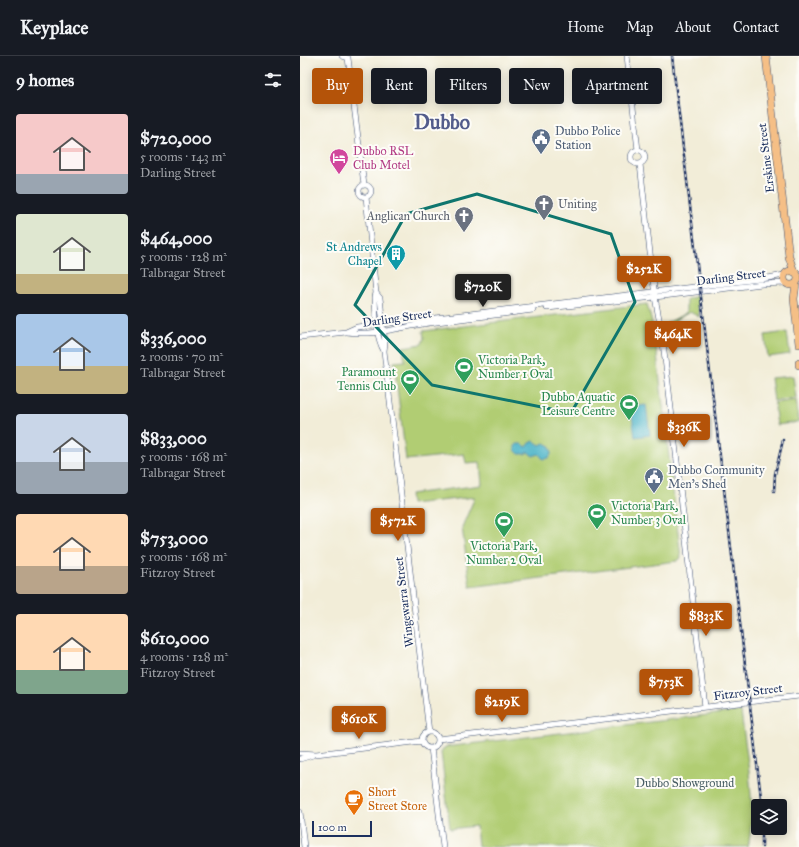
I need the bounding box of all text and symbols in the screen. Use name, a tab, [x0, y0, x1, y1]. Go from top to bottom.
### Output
text: Keyplace	[20, 16, 88, 39]
text: Home	[567, 19, 604, 36]
text: Map	[626, 19, 653, 36]
text: About	[675, 19, 711, 36]
text: Contact	[733, 19, 779, 36]
chip: Buy	[312, 68, 363, 104]
chip: Rent	[371, 68, 427, 104]
chip: Filters	[435, 68, 501, 104]
chip: New	[509, 68, 564, 104]
chip: Apartment	[572, 68, 662, 104]
icon: filters	[262, 69, 284, 91]
text: 9 homes	[16, 70, 74, 91]
district label: Dubbo	[414, 110, 470, 134]
street label: Erskine Street	[755, 122, 777, 194]
place label: Dubbo Police Station	[555, 124, 620, 152]
public building icon: Dubbo Police Station	[530, 127, 552, 155]
text: $720,000	[140, 128, 212, 149]
icon: home	[48, 130, 96, 178]
place label: Dubbo RSL Club Motel	[353, 144, 414, 172]
hotel icon: Dubbo RSL Club Motel	[328, 147, 350, 175]
text: 5 rooms · 143 m²	[140, 149, 226, 165]
text: Darling Street	[140, 165, 216, 181]
church icon: Uniting	[533, 193, 555, 221]
place label: Uniting	[558, 197, 597, 212]
church icon: Anglican Church	[453, 205, 475, 233]
place label: Anglican Church	[366, 209, 450, 224]
text: $464,000	[140, 228, 212, 249]
icon: home	[48, 230, 96, 278]
place label: St Andrews Chapel	[326, 240, 383, 268]
building icon: St Andrews Chapel	[385, 243, 407, 271]
text: 5 rooms · 128 m²	[140, 249, 227, 265]
pin: $252K	[616, 256, 672, 290]
text: $252K	[626, 261, 662, 277]
text: Talbragar Street	[140, 265, 225, 281]
street label: Darling Street	[695, 266, 767, 289]
pin: $720K	[455, 274, 511, 308]
text: $720K	[464, 279, 502, 295]
street label: Darling Street	[361, 306, 434, 331]
pin: $464K	[645, 321, 701, 355]
text: $464K	[654, 326, 692, 342]
text: $336,000	[140, 328, 207, 349]
icon: home	[48, 330, 96, 378]
text: 2 rooms · 70 m²	[140, 349, 223, 365]
place label: Victoria Park, Number 1 Oval	[477, 353, 554, 381]
sports icon: Victoria Park, Number 1 Oval	[453, 356, 475, 384]
text: Talbragar Street	[140, 365, 225, 381]
place label: Paramount Tennis Club	[337, 365, 397, 393]
sports icon: Paramount Tennis Club	[399, 368, 421, 396]
place label: Dubbo Aquatic Leisure Centre	[541, 390, 615, 418]
sports icon: Dubbo Aquatic Leisure Centre	[618, 393, 640, 421]
pin: $336K	[656, 414, 712, 448]
text: $336K	[667, 419, 701, 435]
text: $833,000	[140, 428, 207, 449]
icon: home	[48, 430, 96, 478]
text: 5 rooms · 168 m²	[140, 449, 227, 465]
place label: Dubbo Community Men's Shed	[668, 463, 765, 491]
text: Talbragar Street	[140, 465, 225, 481]
public building icon: Dubbo Community Men's Shed	[643, 466, 665, 494]
place label: Victoria Park, Number 3 Oval	[610, 499, 687, 527]
sports icon: Victoria Park, Number 3 Oval	[586, 502, 608, 530]
pin: $572K	[370, 508, 426, 542]
sports icon: Victoria Park, Number 2 Oval	[493, 510, 515, 538]
text: $572K	[380, 513, 416, 529]
text: $753,000	[140, 528, 208, 549]
icon: home	[48, 530, 96, 578]
place label: Victoria Park, Number 2 Oval	[466, 539, 543, 567]
text: 5 rooms · 168 m²	[140, 549, 227, 565]
street label: Wingewarra Street	[391, 555, 417, 648]
text: Fitzroy Street	[140, 565, 215, 581]
pin: $833K	[678, 603, 734, 637]
text: $833K	[689, 608, 723, 624]
text: $610,000	[140, 628, 209, 649]
icon: home	[48, 630, 96, 678]
text: 4 rooms · 128 m²	[140, 649, 228, 665]
text: Fitzroy Street	[140, 665, 215, 681]
pin: $753K	[638, 669, 694, 703]
text: $753K	[648, 674, 684, 690]
street label: Fitzroy Street	[713, 681, 784, 703]
pin: $219K	[474, 689, 530, 723]
text: $219K	[484, 694, 520, 710]
pin: $610K	[331, 706, 387, 740]
text: $610K	[341, 711, 377, 727]
park label: Dubbo Showground	[636, 776, 734, 791]
place label: Short Street Store	[368, 785, 427, 813]
cafe icon: Short Street Store	[343, 788, 365, 816]
map controls	[751, 799, 787, 835]
button: layers	[751, 799, 787, 835]
scale bar	[312, 819, 372, 838]
text: 100 m	[318, 821, 347, 834]

